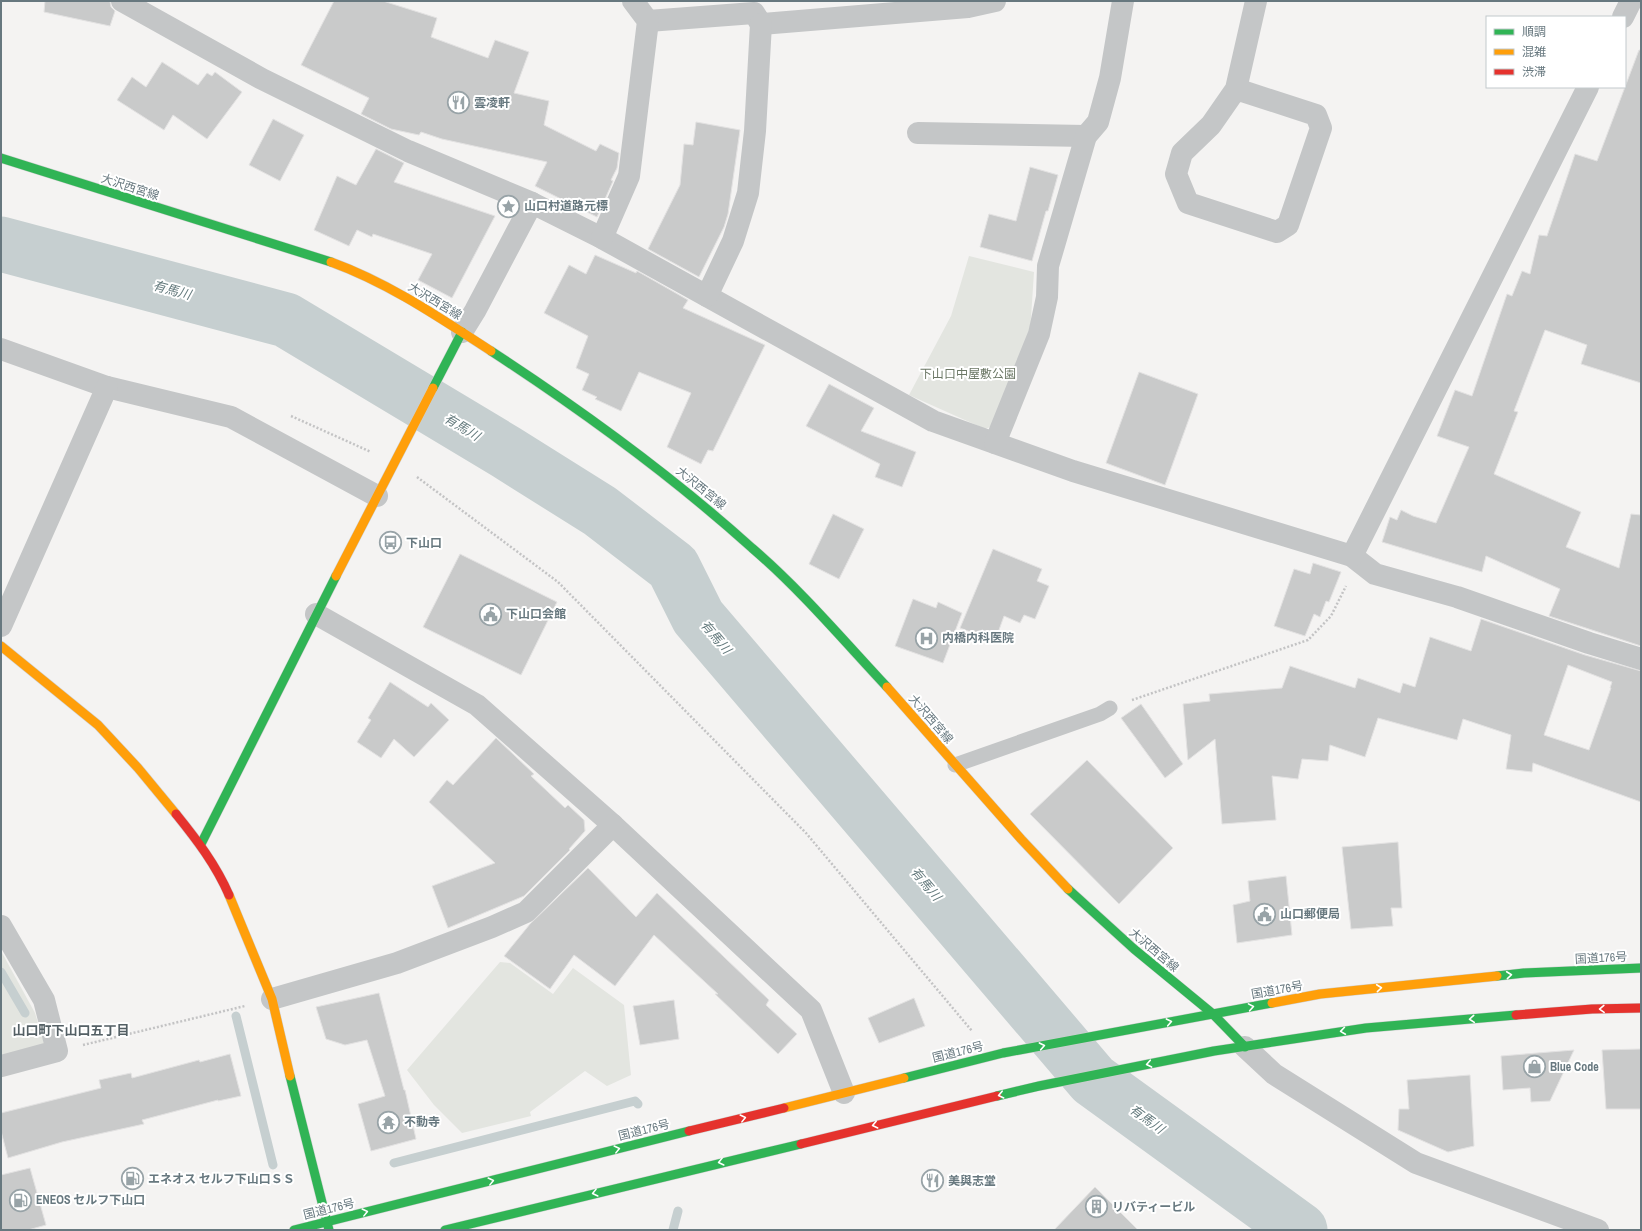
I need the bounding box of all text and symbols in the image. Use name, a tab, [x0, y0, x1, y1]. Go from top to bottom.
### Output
legend	[1486, 16, 1626, 88]
text: 順調	[1522, 24, 1546, 40]
text: 混雑	[1522, 44, 1546, 60]
text: 渋滞	[1522, 64, 1546, 80]
restaurant icon: 雲凌軒	[446, 90, 472, 116]
place label: 雲凌軒	[474, 95, 510, 111]
street label: 大沢西宮線	[99, 170, 161, 204]
place icon: 山口村道路元標	[496, 193, 522, 219]
place label: 山口村道路元標	[524, 198, 608, 214]
water label: 有馬川	[151, 277, 195, 304]
street label: 大沢西宮線	[405, 279, 465, 323]
park label: 下山口中屋敷公園	[920, 366, 1016, 382]
water label: 有馬川	[441, 410, 485, 445]
street label: 大沢西宮線	[673, 463, 729, 513]
bus stop icon: 下山口	[377, 530, 403, 556]
place label: 下山口	[406, 535, 442, 551]
public building icon: 下山口会館	[477, 601, 503, 627]
place label: 下山口会館	[506, 606, 566, 622]
water label: 有馬川	[697, 617, 736, 659]
hospital icon: 内橋内科医院	[914, 625, 940, 651]
place label: 内橋内科医院	[942, 630, 1014, 646]
street label: 大沢西宮線	[905, 691, 957, 747]
water label: 有馬川	[907, 864, 946, 906]
public building icon: 山口郵便局	[1252, 901, 1278, 927]
place label: 山口郵便局	[1280, 906, 1340, 922]
street label: 大沢西宮線	[1126, 925, 1182, 975]
street label: 国道176号	[1574, 949, 1628, 967]
one-way arrow	[1506, 971, 1512, 980]
street label: 国道176号	[1250, 978, 1304, 1002]
one-way arrow	[1376, 984, 1383, 993]
one-way arrow	[1248, 1003, 1254, 1012]
one-way arrow	[1599, 1005, 1605, 1013]
one-way arrow	[1469, 1015, 1475, 1024]
one-way arrow	[1166, 1018, 1173, 1027]
district label: 山口町下山口五丁目	[12, 1022, 130, 1039]
one-way arrow	[1340, 1026, 1346, 1035]
street label: 国道176号	[931, 1038, 985, 1066]
one-way arrow	[1039, 1042, 1045, 1051]
shop icon: Blue Code	[1522, 1054, 1548, 1080]
one-way arrow	[1146, 1059, 1152, 1068]
place label: Blue Code	[1550, 1059, 1599, 1075]
one-way arrow	[998, 1090, 1005, 1099]
water label: 有馬川	[1126, 1101, 1169, 1139]
temple icon: 不動寺	[375, 1109, 401, 1135]
place label: 不動寺	[404, 1114, 440, 1130]
one-way arrow	[739, 1114, 746, 1123]
street label: 国道176号	[617, 1116, 671, 1144]
one-way arrow	[872, 1120, 879, 1129]
one-way arrow	[614, 1146, 620, 1154]
one-way arrow	[718, 1157, 725, 1166]
fuel station icon: エネオス セルフ下山口ＳＳ	[120, 1166, 146, 1192]
restaurant icon: 美與志堂	[919, 1168, 945, 1194]
place label: エネオス セルフ下山口ＳＳ	[148, 1171, 295, 1187]
place label: 美與志堂	[948, 1173, 996, 1189]
one-way arrow	[487, 1177, 494, 1186]
fuel station icon: ENEOS セルフ下山口	[7, 1187, 33, 1213]
one-way arrow	[592, 1188, 599, 1197]
place label: ENEOS セルフ下山口	[36, 1192, 145, 1208]
building icon: リバティービル	[1083, 1194, 1109, 1220]
street label: 国道176号	[302, 1195, 356, 1223]
place label: リバティービル	[1112, 1199, 1195, 1215]
one-way arrow	[362, 1209, 368, 1217]

